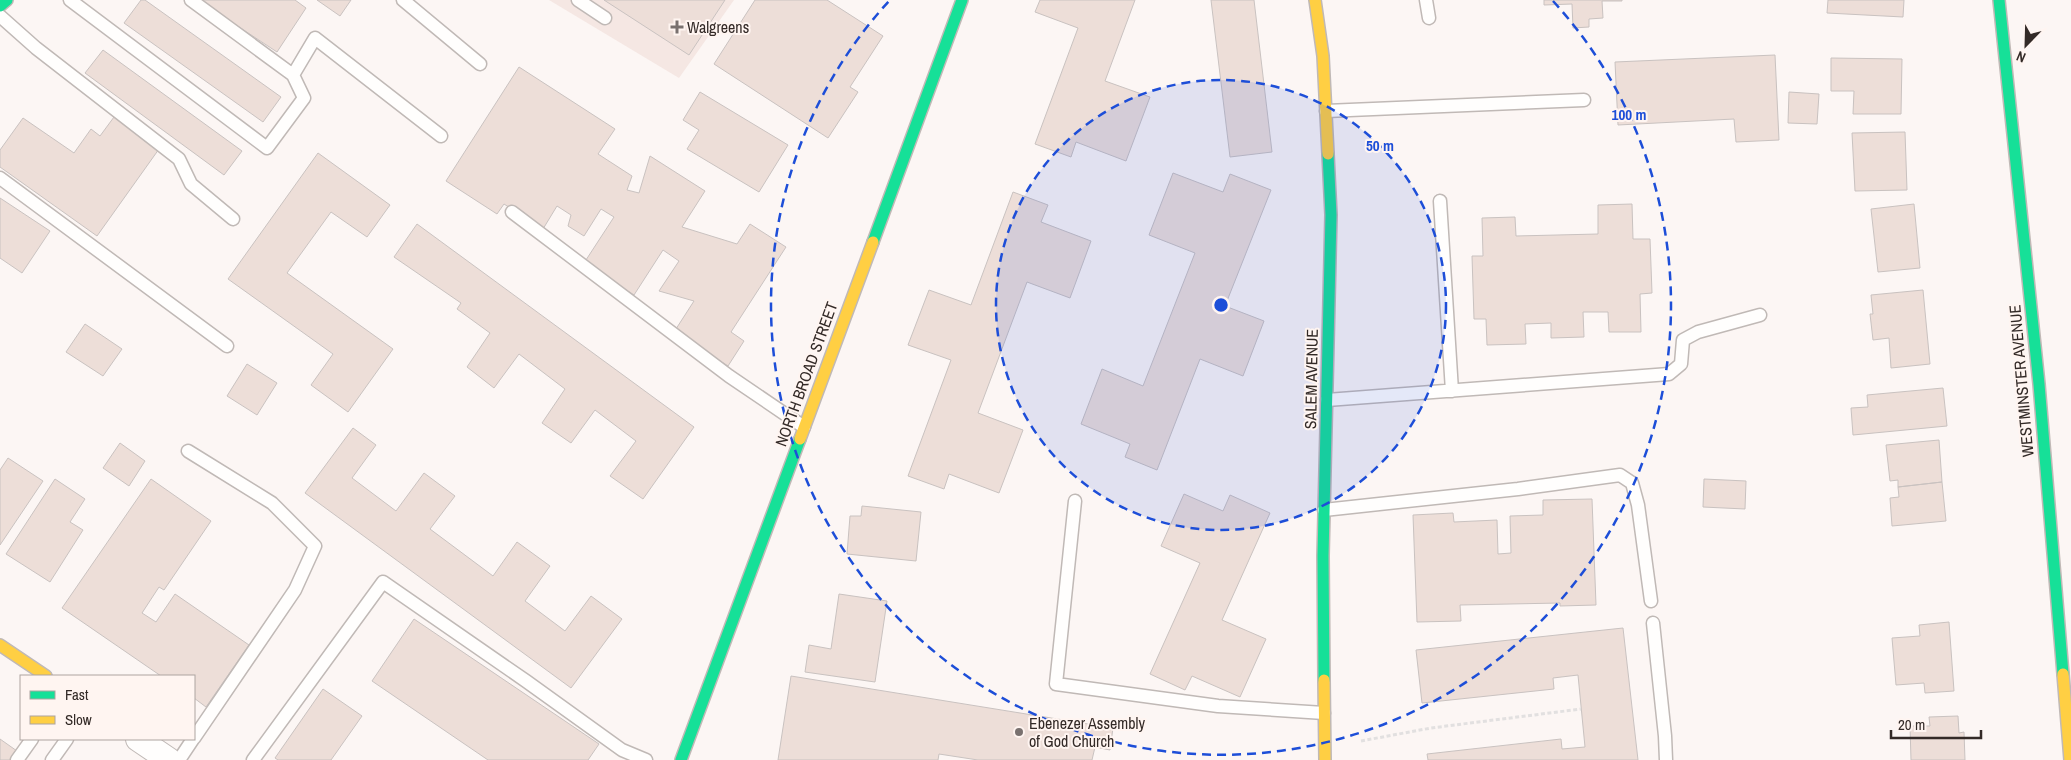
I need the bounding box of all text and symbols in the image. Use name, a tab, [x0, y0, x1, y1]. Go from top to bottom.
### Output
place label: Walgreens	[687, 16, 749, 38]
north arrow	[2001, 20, 2051, 70]
marker: Walgreens	[671, 21, 683, 33]
text: N	[2014, 47, 2028, 67]
text: 100 m	[1612, 104, 1646, 125]
text: 50 m	[1366, 135, 1394, 156]
centre of rings	[1212, 296, 1230, 314]
street label: NORTH BROAD STREET	[770, 299, 842, 449]
street label: WESTMINSTER AVENUE	[2003, 304, 2039, 458]
street label: SALEM AVENUE	[1299, 329, 1323, 429]
legend	[20, 675, 195, 740]
text: Fast	[65, 684, 89, 705]
scale bar	[1891, 708, 1981, 740]
text: Slow	[65, 709, 92, 730]
place label: Ebenezer Assembly of God Church	[1029, 712, 1145, 752]
text: 20 m	[1898, 714, 1925, 735]
marker: Ebenezer Assembly of God Church	[1013, 726, 1025, 738]

